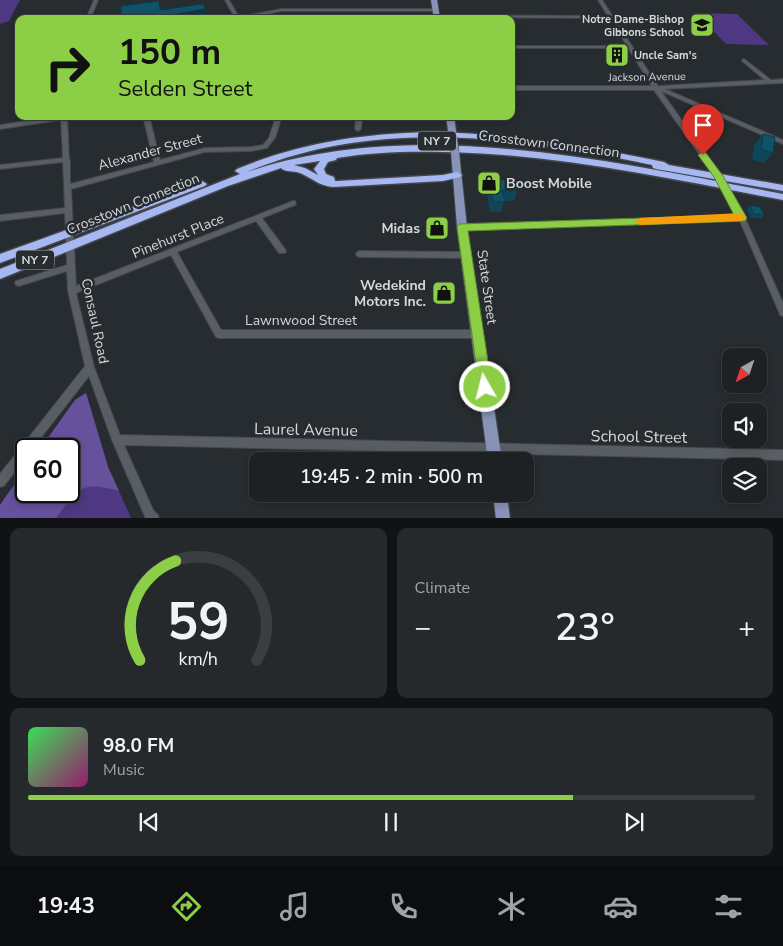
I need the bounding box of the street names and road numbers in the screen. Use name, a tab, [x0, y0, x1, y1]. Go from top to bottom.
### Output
street label: Jackson Avenue	[607, 69, 686, 85]
street label: Crosstown Connection	[477, 126, 621, 162]
street label: Alexander Street	[96, 129, 204, 175]
road number: NY 7	[418, 132, 456, 150]
street label: Crosstown Connection	[64, 169, 202, 239]
street label: Pinehurst Place	[129, 209, 227, 263]
street label: State Street	[472, 249, 502, 326]
road number: NY 7	[16, 250, 54, 270]
street label: Consaul Road	[77, 276, 113, 366]
street label: Lawnwood Street	[245, 311, 357, 330]
street label: Laurel Avenue	[254, 418, 358, 442]
street label: School Street	[590, 425, 688, 449]

